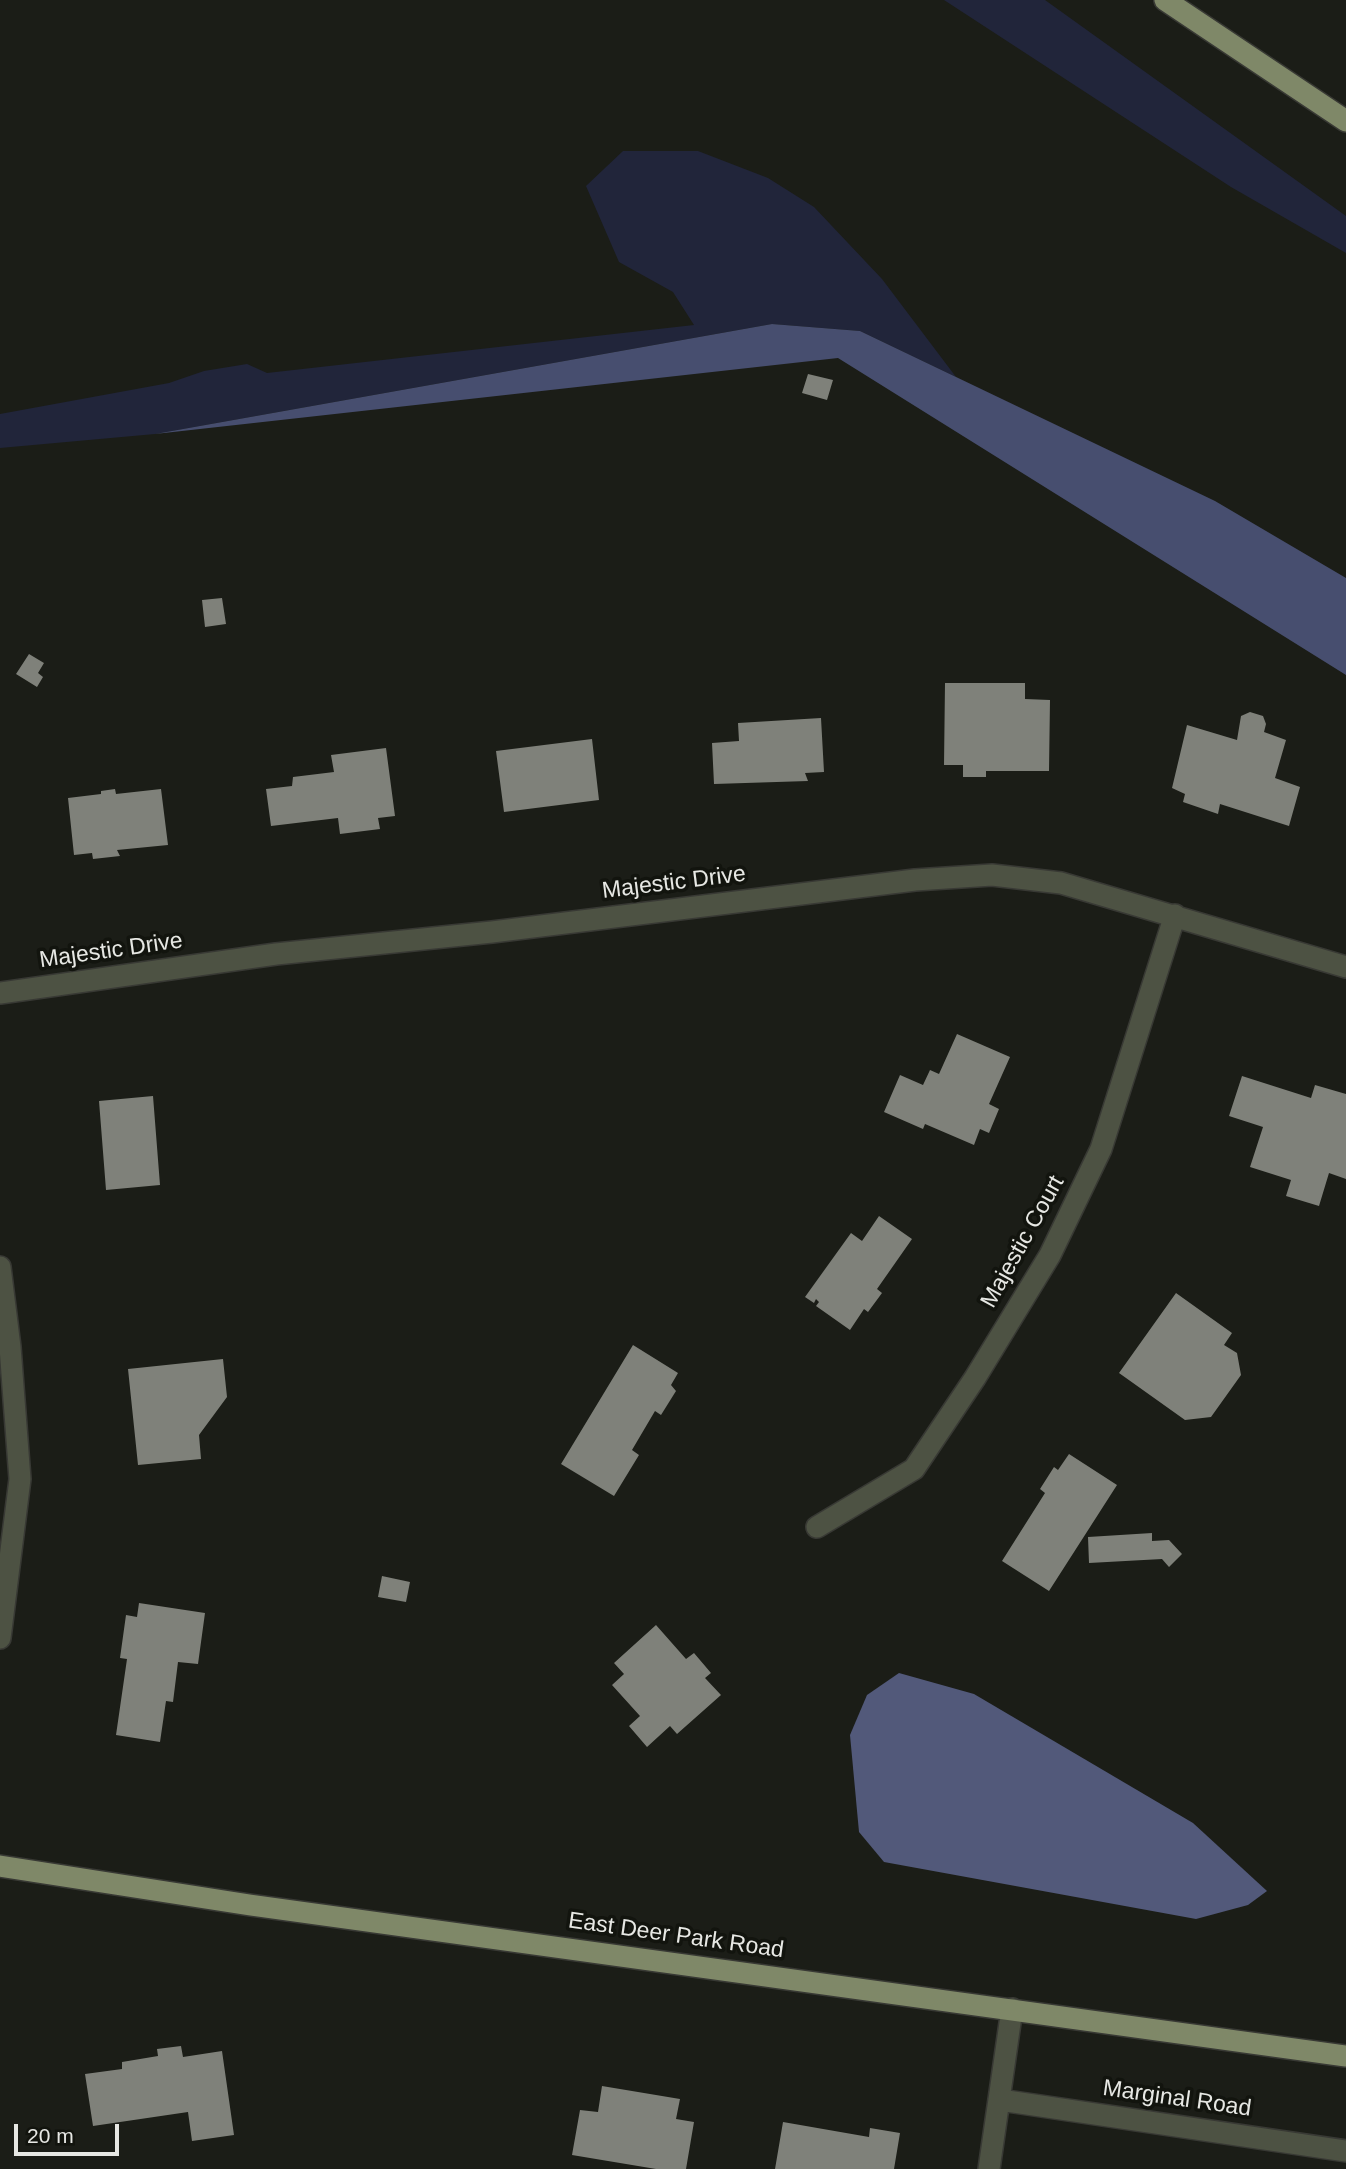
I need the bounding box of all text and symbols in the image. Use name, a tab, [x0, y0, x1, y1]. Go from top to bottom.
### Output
street label: Majestic Drive	[601, 861, 747, 905]
street label: Majestic Drive	[38, 927, 184, 975]
street label: Majestic Court	[975, 1171, 1071, 1313]
street label: East Deer Park Road	[566, 1907, 786, 1965]
street label: Marginal Road	[1101, 2075, 1253, 2123]
scale bar	[18, 2110, 122, 2154]
text: 20 m	[27, 2124, 74, 2147]

